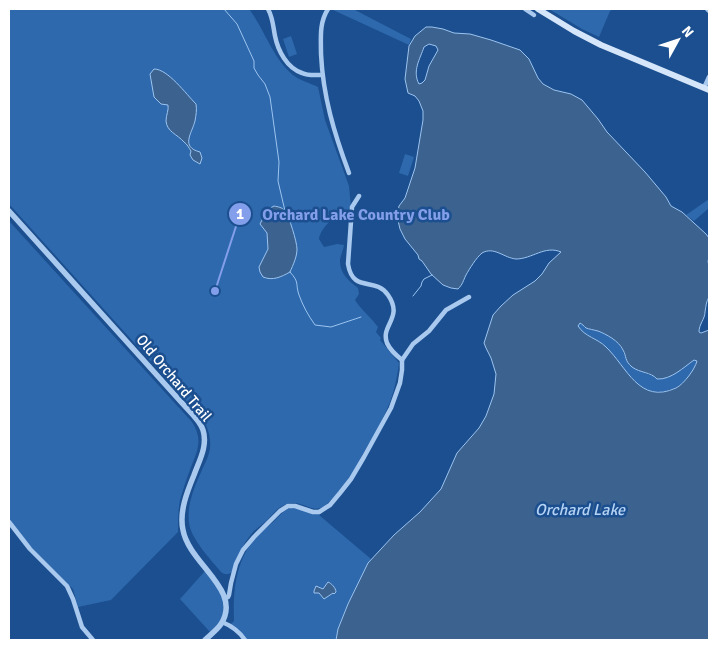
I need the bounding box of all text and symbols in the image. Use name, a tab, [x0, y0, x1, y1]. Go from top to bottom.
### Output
north arrow	[653, 15, 703, 65]
text: N	[678, 23, 697, 41]
callout: Orchard Lake Country Club	[227, 199, 460, 230]
text: 1	[236, 205, 244, 223]
text: Orchard Lake Country Club	[262, 205, 450, 225]
street label: Old Orchard Trail	[132, 331, 216, 425]
water label: Orchard Lake	[535, 500, 626, 520]

